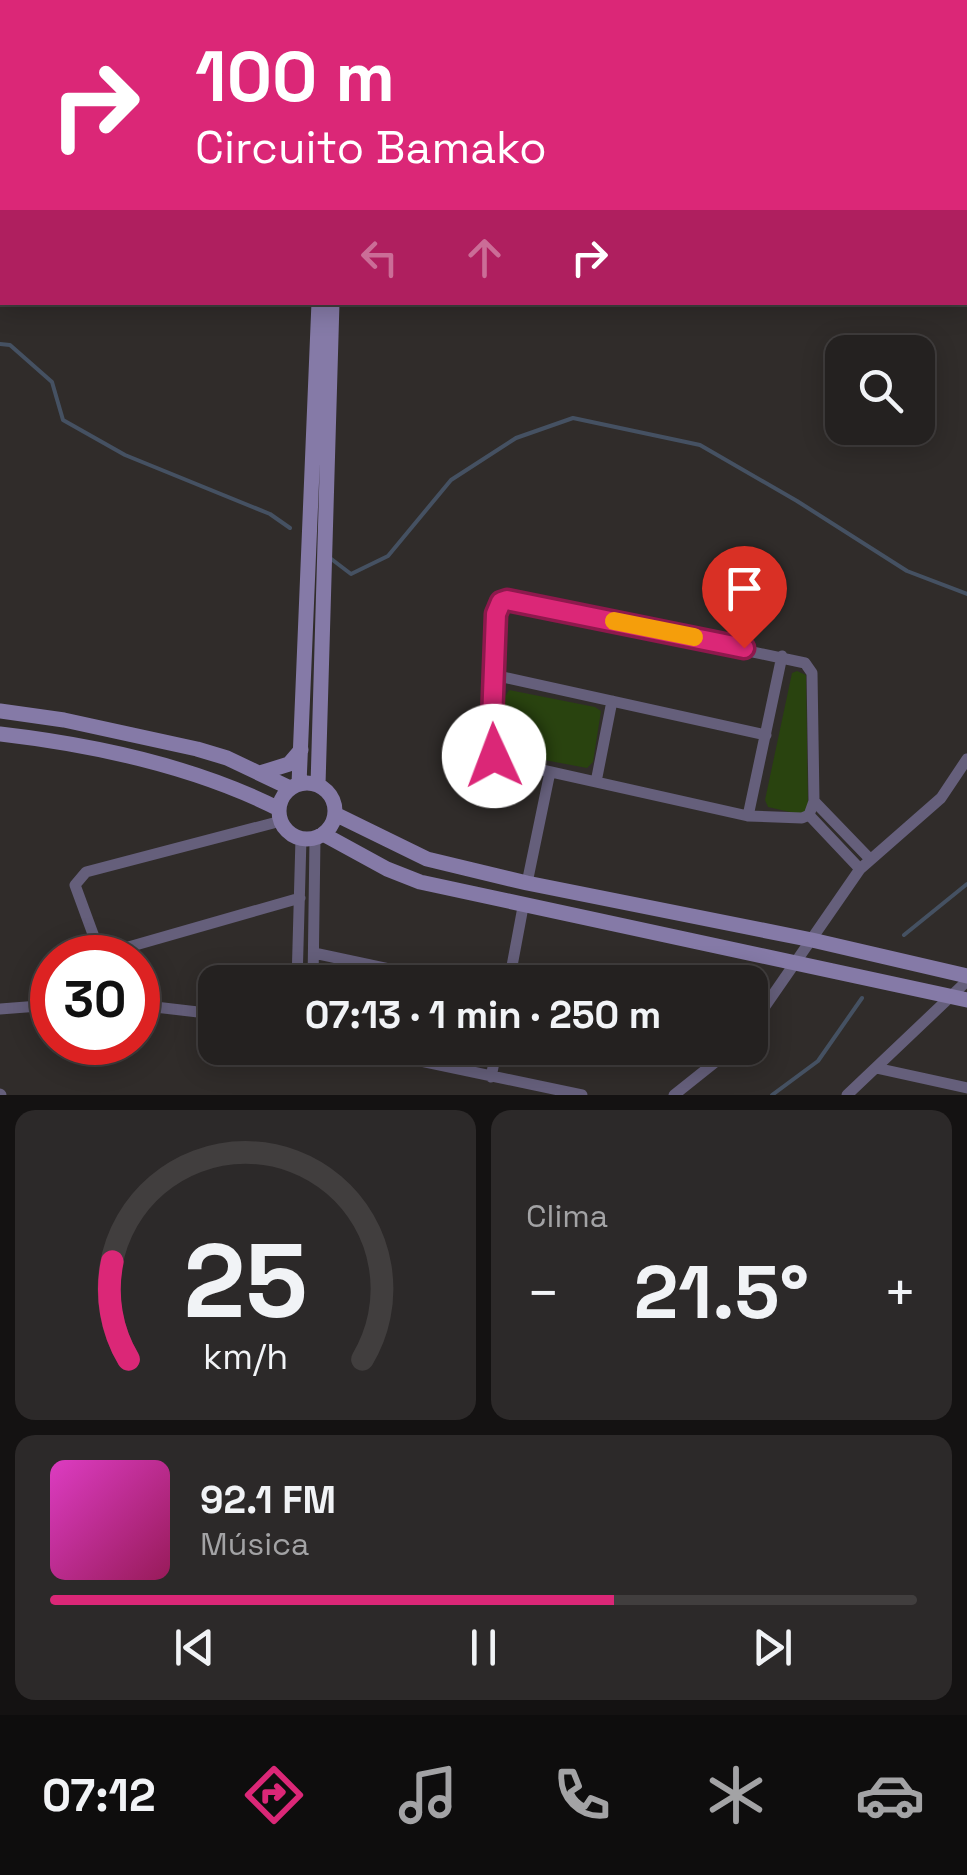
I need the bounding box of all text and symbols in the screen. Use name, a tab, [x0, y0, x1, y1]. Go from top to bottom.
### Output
text: 100 m	[195, 32, 395, 121]
icon: right	[30, 40, 160, 170]
text: Circuito Bamako	[195, 119, 547, 176]
icon: left	[352, 230, 407, 285]
icon: ahead	[457, 230, 512, 285]
icon: right	[562, 230, 617, 285]
map controls	[825, 335, 935, 445]
button: search	[825, 335, 935, 445]
pin	[702, 546, 787, 649]
icon: arrive	[717, 561, 772, 616]
position arrow	[442, 704, 546, 808]
speed limit sign: 30	[30, 935, 160, 1065]
text: 07:13 · 1 min · 250 m	[305, 991, 661, 1039]
text: Clima	[526, 1196, 608, 1236]
text: 25	[183, 1215, 308, 1347]
text: 21.5°	[634, 1244, 809, 1340]
text: −	[526, 1258, 560, 1328]
text: +	[883, 1258, 917, 1328]
text: km/h	[203, 1334, 288, 1379]
text: 92.1 FM	[200, 1476, 336, 1524]
text: Música	[200, 1524, 310, 1564]
icon: previous	[167, 1620, 222, 1675]
icon: pause	[456, 1620, 511, 1675]
icon: next	[745, 1620, 800, 1675]
icon: directions	[239, 1760, 309, 1830]
icon: music	[393, 1760, 463, 1830]
icon: phone	[547, 1760, 617, 1830]
icon: climate	[701, 1760, 771, 1830]
icon: car	[855, 1760, 925, 1830]
text: 07:12	[42, 1767, 156, 1824]

